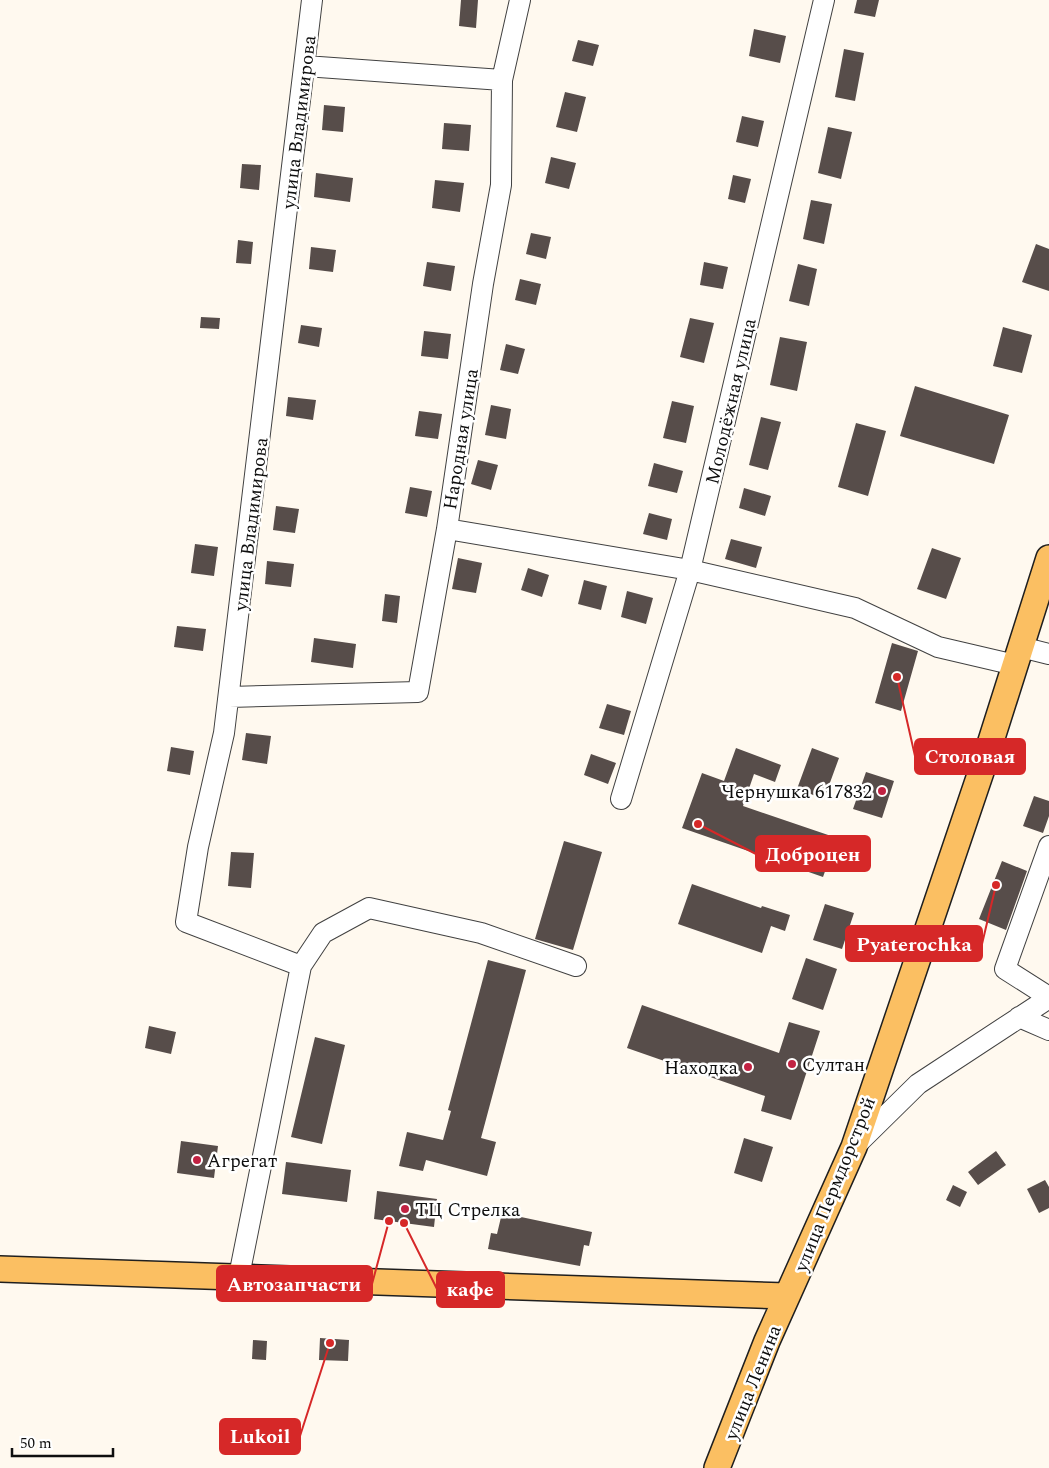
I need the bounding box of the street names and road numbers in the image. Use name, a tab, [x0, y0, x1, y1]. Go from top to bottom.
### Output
street label: улица Владимирова	[274, 33, 325, 212]
street label: Молодёжная улица	[698, 315, 765, 487]
street label: Народная улица	[436, 366, 487, 512]
street label: улица Владимирова	[226, 435, 277, 614]
street label: улица Пермдорстрой	[787, 1093, 884, 1277]
street label: улица Ленина	[717, 1320, 790, 1446]

